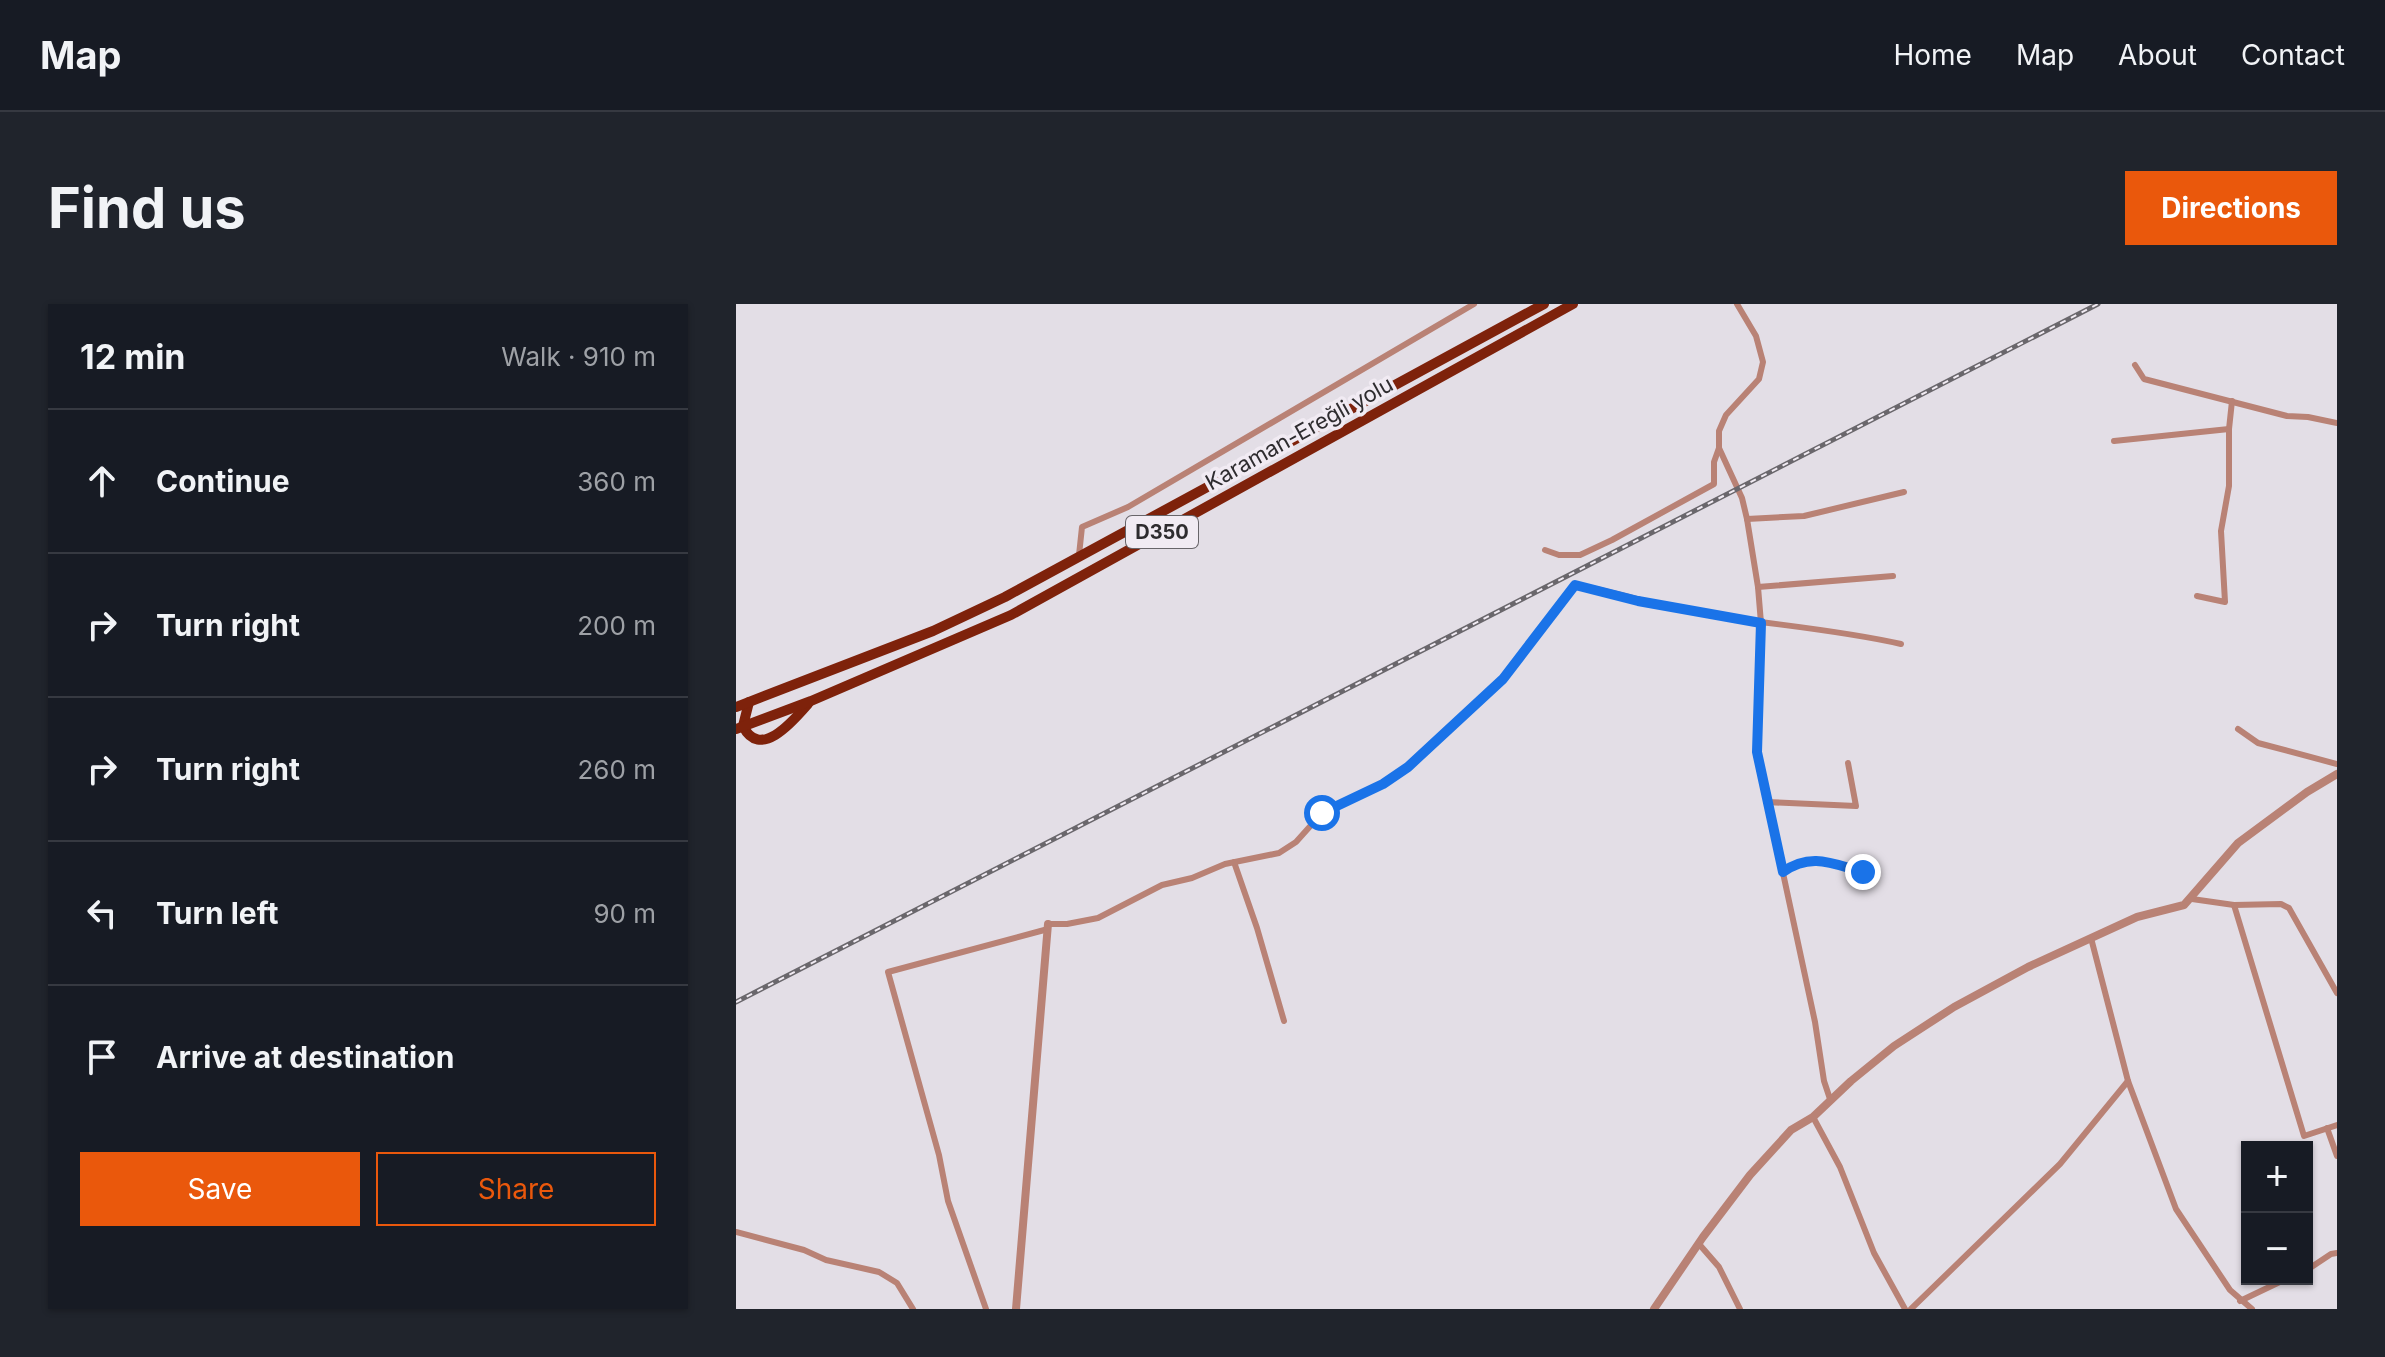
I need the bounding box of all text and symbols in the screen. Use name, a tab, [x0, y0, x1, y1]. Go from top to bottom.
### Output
text: Map	[40, 32, 121, 78]
text: Home	[1893, 38, 1972, 72]
text: Map	[2016, 38, 2074, 72]
text: About	[2118, 38, 2197, 72]
text: Contact	[2241, 38, 2345, 72]
button: Directions	[2125, 171, 2337, 245]
text: Find us	[48, 174, 246, 242]
text: 12 min	[80, 336, 186, 377]
text: Walk · 910 m	[501, 341, 656, 372]
street label: Karaman-Ereğli yolu	[1201, 371, 1397, 495]
icon: ahead	[80, 459, 124, 503]
text: Continue	[156, 463, 290, 499]
text: 360 m	[577, 466, 656, 497]
road number: D350	[1126, 516, 1198, 548]
icon: right	[80, 603, 124, 647]
text: Turn right	[156, 607, 300, 643]
text: 200 m	[577, 610, 656, 641]
icon: right	[80, 747, 124, 791]
text: Turn right	[156, 751, 300, 787]
text: 260 m	[578, 754, 656, 785]
route start	[1304, 795, 1340, 831]
route end	[1845, 854, 1881, 890]
icon: left	[80, 891, 124, 935]
text: Turn left	[156, 895, 278, 931]
text: 90 m	[593, 898, 656, 929]
icon: arrive	[80, 1035, 124, 1079]
text: Arrive at destination	[156, 1039, 454, 1075]
map controls	[2241, 1141, 2313, 1285]
button: +	[2241, 1141, 2313, 1213]
button: Save	[80, 1152, 360, 1226]
button: Share	[376, 1152, 656, 1226]
button: −	[2241, 1213, 2313, 1285]

